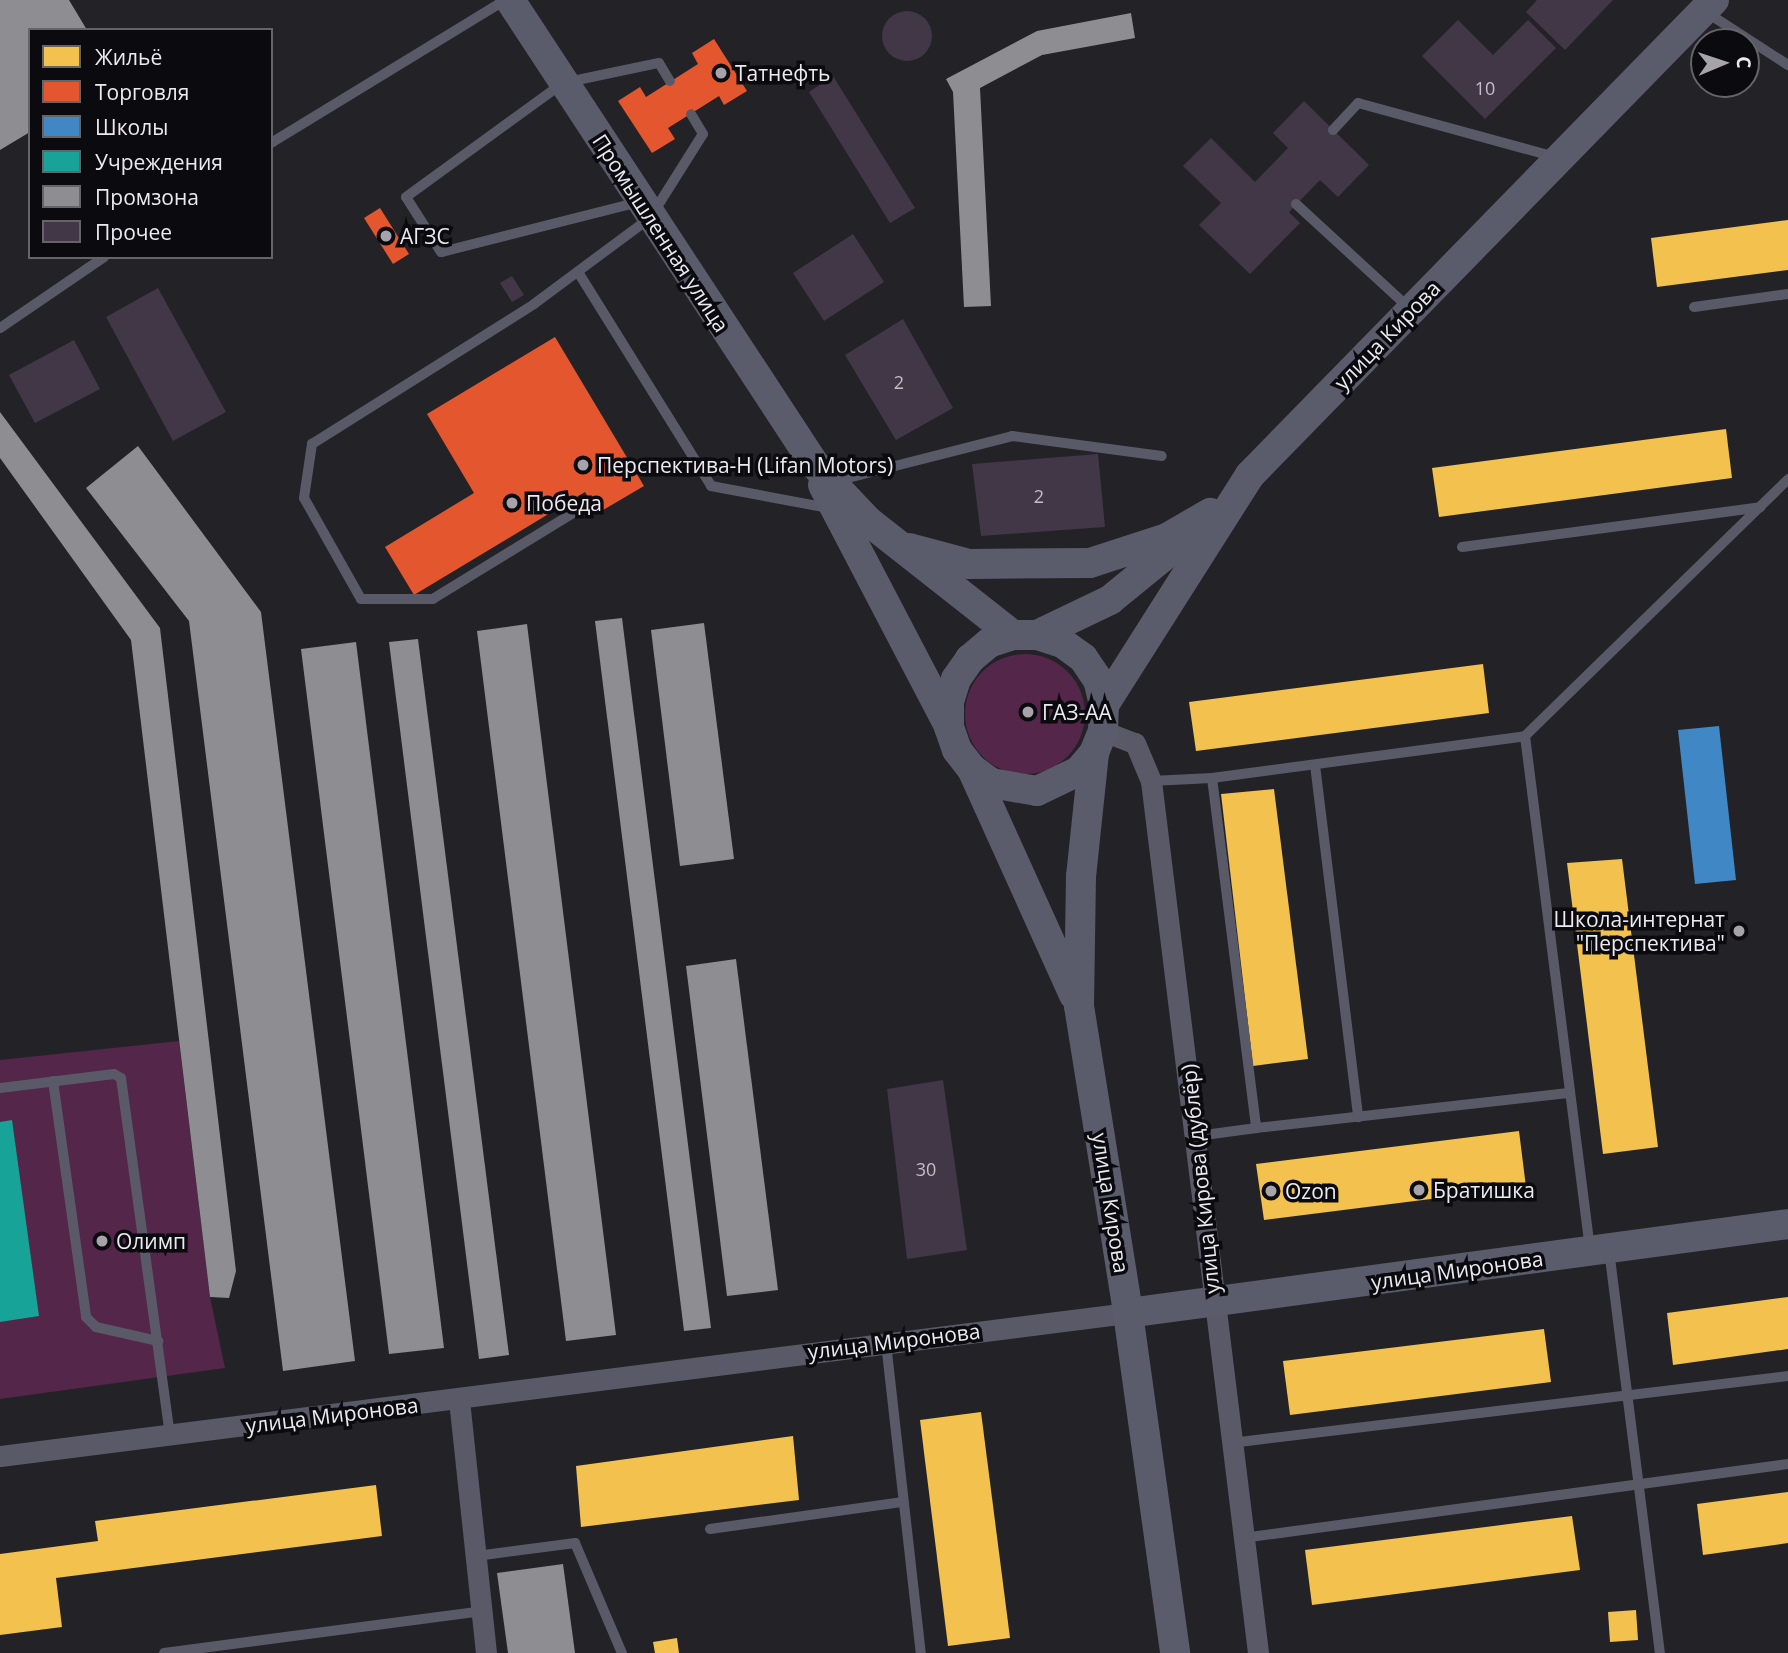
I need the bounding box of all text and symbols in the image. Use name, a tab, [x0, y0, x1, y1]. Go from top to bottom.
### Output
legend	[28, 28, 273, 259]
north arrow	[1690, 28, 1760, 98]
text: Жильё	[95, 43, 162, 71]
text: С	[1731, 56, 1757, 69]
place label: Татнефть	[735, 60, 830, 86]
marker: Татнефть	[713, 65, 729, 81]
house number: 10	[1475, 77, 1495, 99]
text: Торговля	[95, 78, 189, 106]
text: Школы	[95, 113, 168, 141]
street label: Промышленная улица	[588, 129, 734, 337]
text: Учреждения	[95, 148, 223, 176]
text: Промзона	[95, 183, 199, 211]
text: Прочее	[95, 218, 172, 246]
place label: АГЗС	[400, 223, 450, 249]
marker: АГЗС	[378, 228, 394, 244]
street label: улица Кирова	[1329, 275, 1445, 395]
house number: 2	[894, 371, 904, 393]
place label: Перспектива-Н (Lifan Motors)	[597, 452, 893, 478]
marker: Перспектива-Н (Lifan Motors)	[575, 457, 591, 473]
house number: 2	[1034, 485, 1044, 507]
place label: Победа	[526, 490, 602, 516]
marker: Победа	[504, 495, 520, 511]
place label: ГАЗ-АА	[1042, 699, 1112, 725]
marker: ГАЗ-АА	[1020, 704, 1036, 720]
place label: Школа-интернат "Перспектива"	[1553, 906, 1725, 956]
marker: Школа-интернат "Перспектива"	[1731, 923, 1747, 939]
street label: улица Кирова (дублёр)	[1175, 1063, 1225, 1295]
street label: улица Кирова	[1087, 1131, 1135, 1275]
house number: 30	[916, 1158, 936, 1180]
place label: Братишка	[1433, 1177, 1535, 1203]
place label: Ozon	[1285, 1178, 1337, 1204]
marker: Братишка	[1411, 1182, 1427, 1198]
marker: Ozon	[1263, 1183, 1279, 1199]
place label: Олимп	[116, 1228, 186, 1254]
marker: Олимп	[94, 1233, 110, 1249]
street label: улица Миронова	[1369, 1245, 1545, 1295]
street label: улица Миронова	[806, 1318, 982, 1364]
street label: улица Миронова	[244, 1392, 420, 1438]

